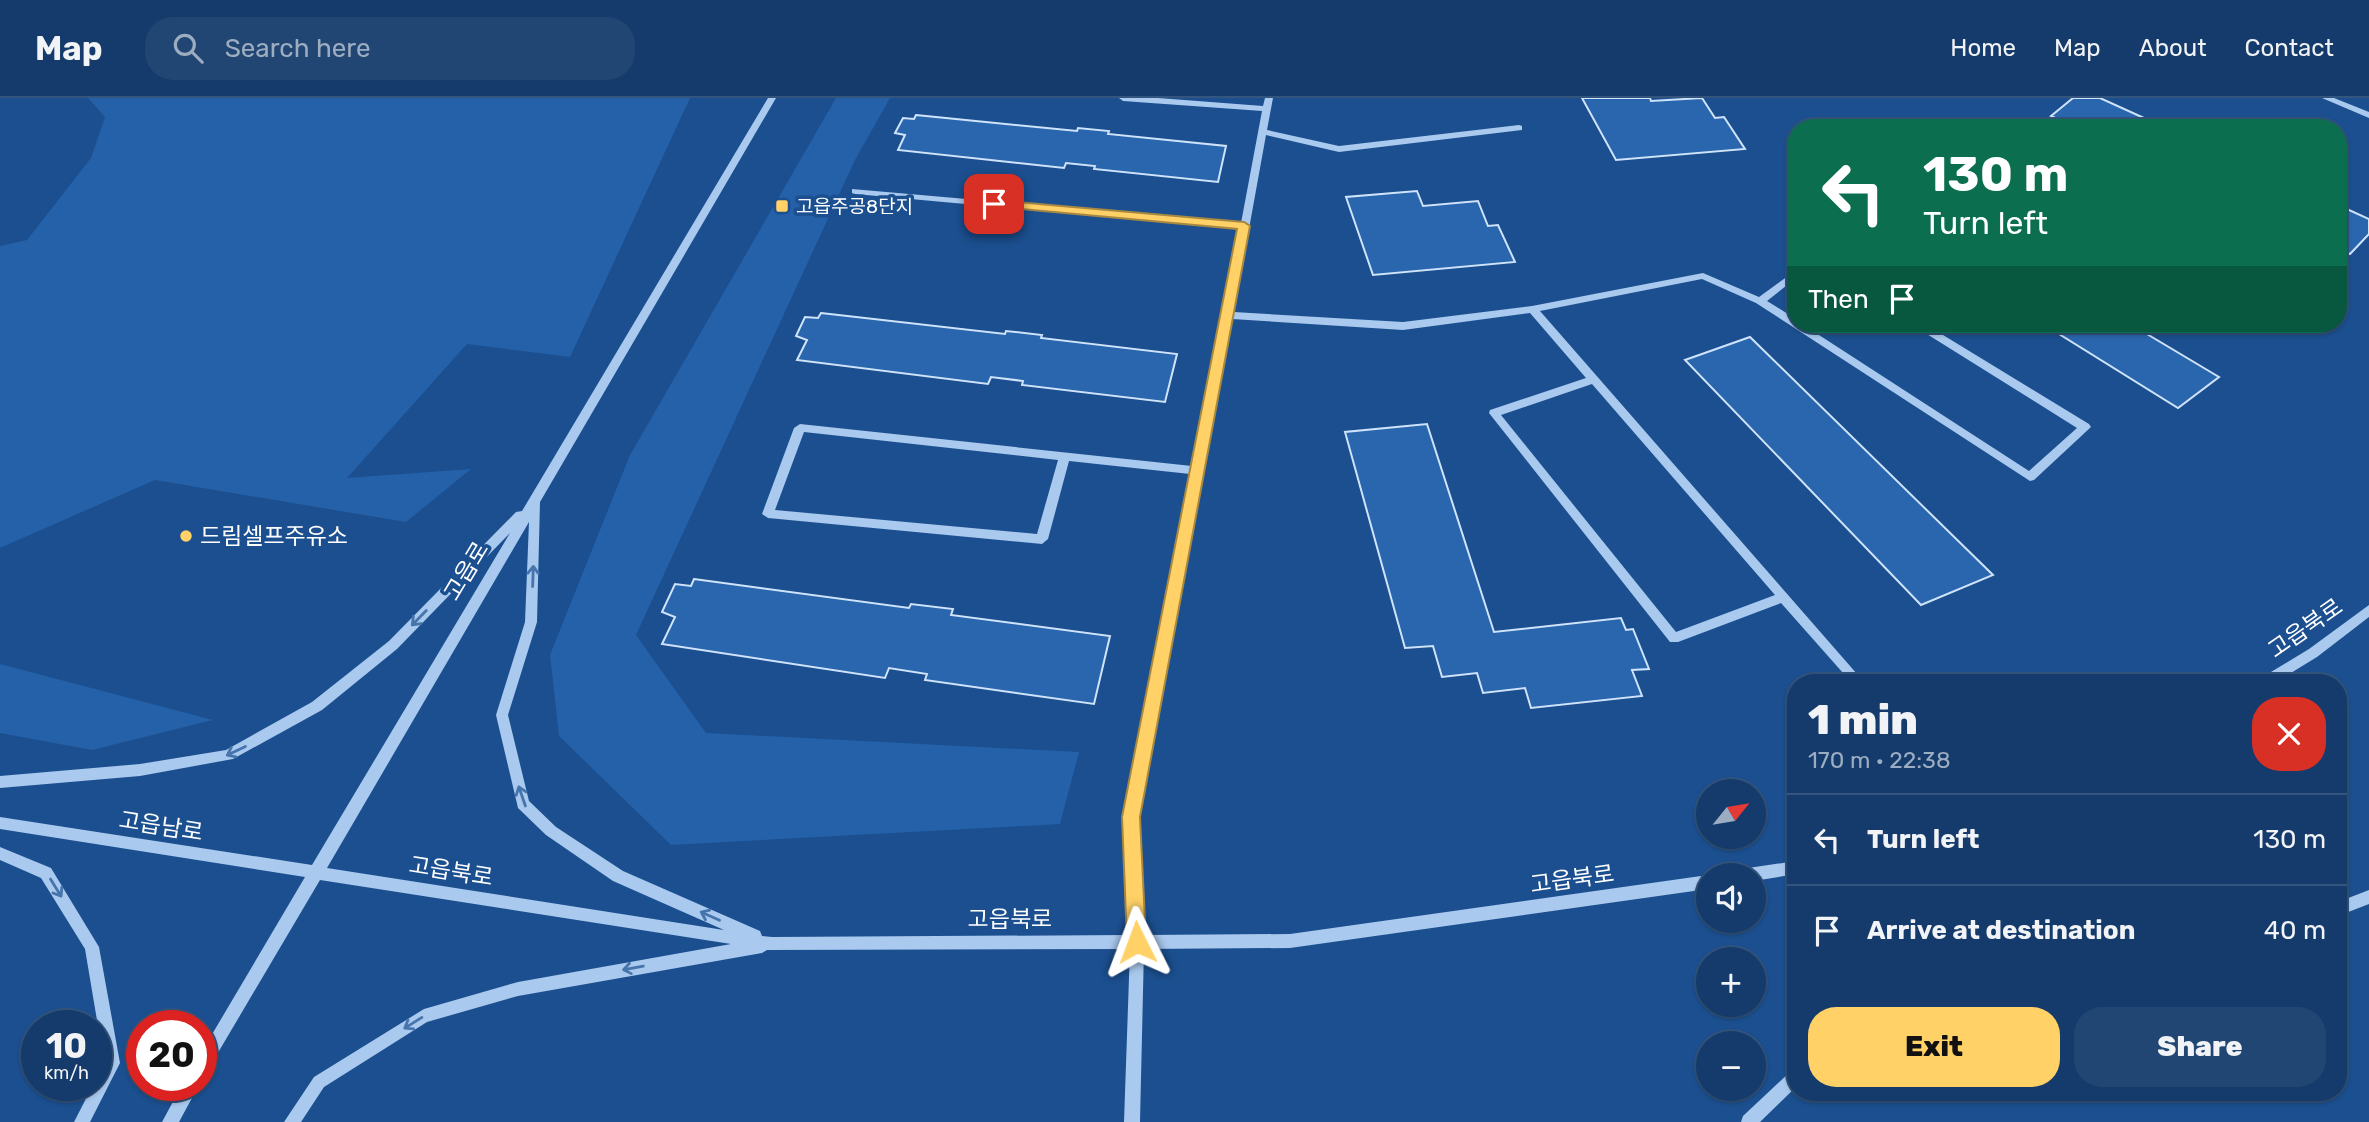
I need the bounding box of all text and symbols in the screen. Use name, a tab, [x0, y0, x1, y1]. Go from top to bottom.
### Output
search box	[145, 17, 635, 80]
text: Map	[35, 29, 103, 68]
icon: search	[169, 29, 207, 67]
text: Search here	[225, 33, 370, 64]
text: Home	[1950, 34, 2016, 62]
text: Map	[2054, 34, 2101, 62]
text: About	[2139, 34, 2207, 62]
text: Contact	[2245, 34, 2334, 62]
text: 130 m	[1923, 145, 2068, 203]
icon: left	[1808, 147, 1899, 238]
pin	[964, 174, 1024, 234]
icon: arrive	[975, 185, 1013, 223]
place label: 고읍주공8단지	[796, 195, 913, 218]
marker: 고읍주공8단지	[774, 198, 790, 214]
text: Turn left	[1923, 204, 2048, 242]
icon: arrive	[1883, 280, 1921, 318]
text: Then	[1808, 284, 1869, 315]
place label: 드림셀프주유소	[200, 522, 348, 550]
marker: 드림셀프주유소	[178, 528, 194, 544]
street label: 고읍로	[438, 537, 494, 605]
one-way arrow	[526, 564, 539, 587]
street label: 고읍북로	[2262, 592, 2348, 664]
one-way arrow	[411, 610, 428, 627]
text: 1 min	[1808, 695, 1918, 745]
button: close	[2252, 697, 2326, 771]
one-way arrow	[226, 744, 247, 758]
text: 170 m · 22:38	[1808, 746, 1951, 774]
north arrow	[1696, 779, 1766, 849]
map controls	[1696, 779, 1766, 1101]
one-way arrow	[515, 785, 527, 807]
street label: 고읍남로	[117, 806, 205, 846]
icon: left	[1808, 821, 1846, 859]
text: Turn left	[1867, 824, 1979, 855]
text: 130 m	[2253, 824, 2326, 855]
street label: 고읍북로	[407, 851, 495, 891]
street label: 고읍북로	[1528, 859, 1616, 899]
button: sound	[1696, 863, 1766, 933]
one-way arrow	[49, 877, 63, 897]
street label: 고읍북로	[968, 905, 1052, 933]
position arrow	[1100, 905, 1174, 979]
one-way arrow	[700, 909, 721, 922]
icon: arrive	[1808, 912, 1846, 950]
text: Arrive at destination	[1867, 915, 2135, 946]
text: 40 m	[2264, 915, 2326, 946]
button: +	[1696, 947, 1766, 1017]
one-way arrow	[622, 962, 645, 975]
button: Exit	[1808, 1007, 2060, 1087]
button: Share	[2074, 1007, 2326, 1087]
speed limit sign: 20	[126, 1010, 217, 1101]
one-way arrow	[404, 1015, 423, 1030]
text: 10	[46, 1025, 87, 1067]
button: −	[1696, 1031, 1766, 1101]
text: km/h	[44, 1062, 89, 1084]

